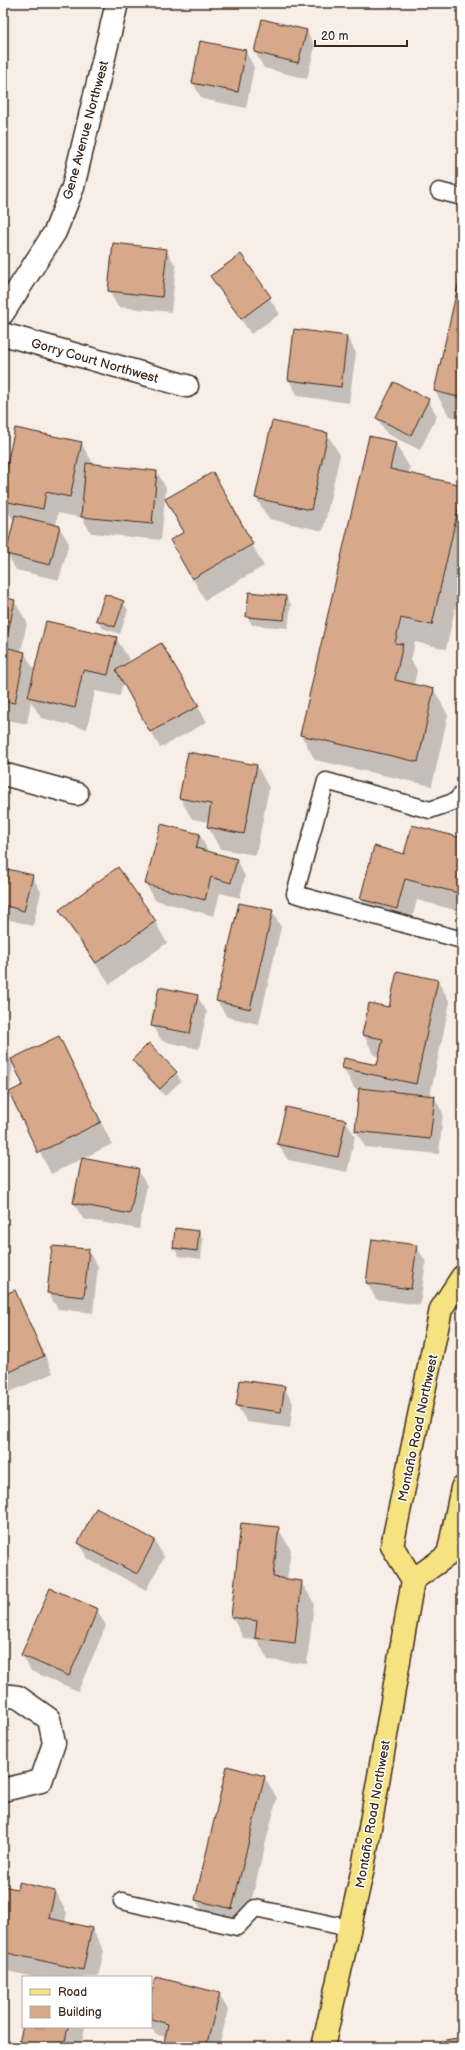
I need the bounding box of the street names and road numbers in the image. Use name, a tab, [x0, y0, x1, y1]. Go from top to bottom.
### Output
street label: Gene Avenue Northwest	[60, 59, 112, 201]
street label: Gorry Court Northwest	[29, 335, 160, 387]
street label: Montaño Road Northwest	[395, 1353, 441, 1503]
street label: Montaño Road Northwest	[352, 1739, 394, 1889]

